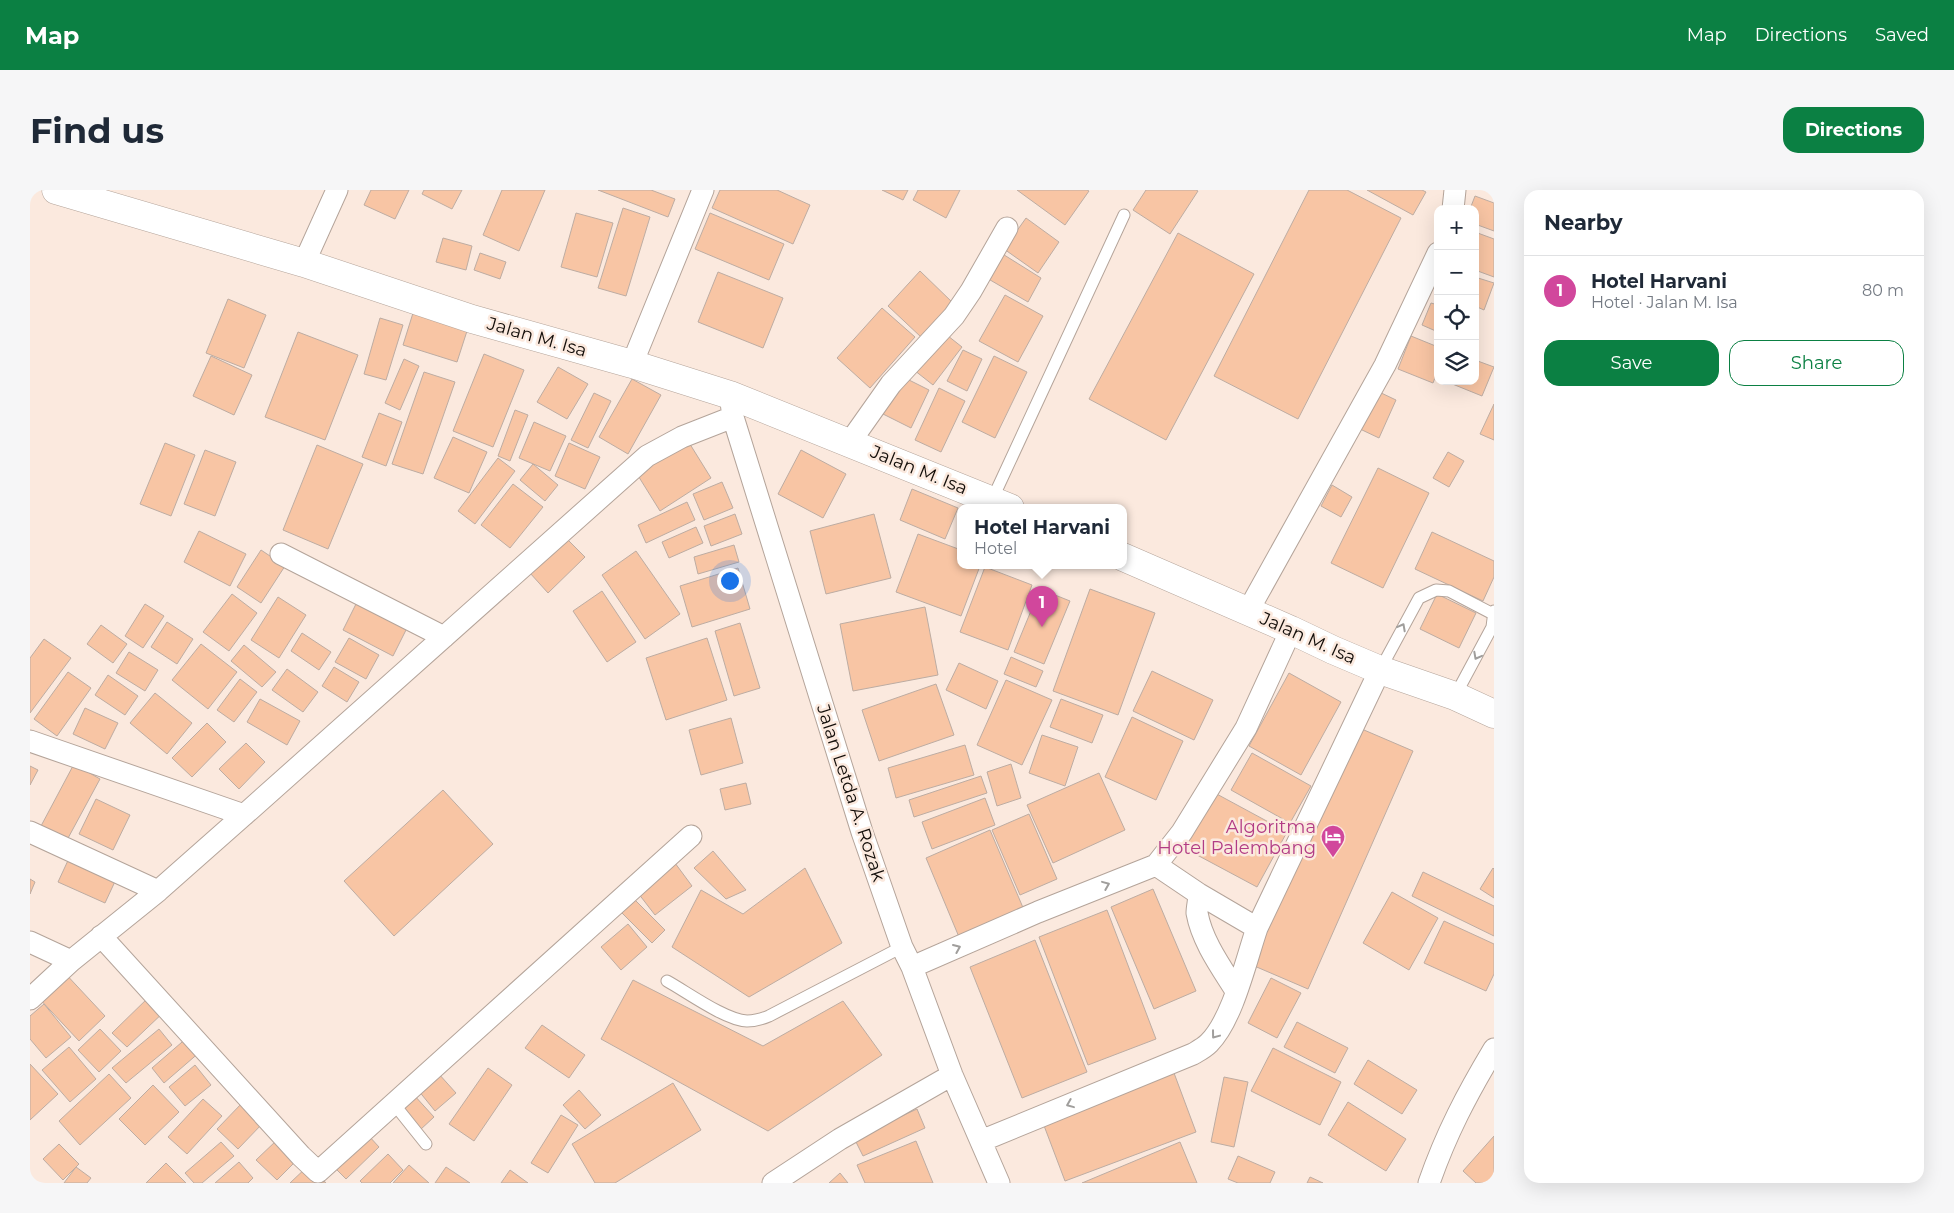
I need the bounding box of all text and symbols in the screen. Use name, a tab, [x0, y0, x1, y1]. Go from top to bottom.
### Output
text: Map	[25, 21, 79, 50]
text: Map	[1687, 24, 1727, 46]
text: Directions	[1755, 24, 1847, 46]
text: Saved	[1875, 24, 1929, 46]
button: Directions	[1783, 107, 1924, 153]
text: Find us	[30, 109, 164, 152]
map controls	[1434, 205, 1479, 385]
button: +	[1434, 205, 1479, 250]
text: Nearby	[1544, 210, 1623, 235]
button: −	[1434, 250, 1479, 295]
text: Hotel Harvani	[1591, 270, 1727, 293]
text: 1	[1557, 281, 1563, 300]
text: 80 m	[1862, 281, 1904, 300]
text: Hotel · Jalan M. Isa	[1591, 293, 1738, 312]
button: locate	[1434, 295, 1479, 340]
street label: Jalan M. Isa	[484, 312, 589, 362]
button: layers	[1434, 340, 1479, 385]
button: Save	[1544, 340, 1719, 386]
button: Share	[1729, 340, 1904, 386]
street label: Jalan M. Isa	[866, 440, 971, 499]
popup	[957, 504, 1127, 569]
text: Hotel Harvani	[974, 516, 1110, 539]
text: Hotel	[974, 539, 1017, 558]
your location	[717, 568, 743, 594]
pin: 1	[1026, 586, 1058, 627]
street label: Jalan M. Isa	[1256, 607, 1359, 669]
one-way arrow	[1396, 623, 1406, 632]
one-way arrow	[1473, 650, 1483, 659]
street label: Jalan Letda A. Rozak	[812, 701, 890, 884]
place label: Algoritma Hotel Palembang	[1157, 816, 1316, 859]
hotel icon: Algoritma Hotel Palembang	[1320, 824, 1346, 858]
one-way arrow	[1102, 880, 1110, 890]
one-way arrow	[952, 943, 961, 954]
one-way arrow	[1212, 1029, 1221, 1039]
one-way arrow	[1066, 1098, 1075, 1109]

